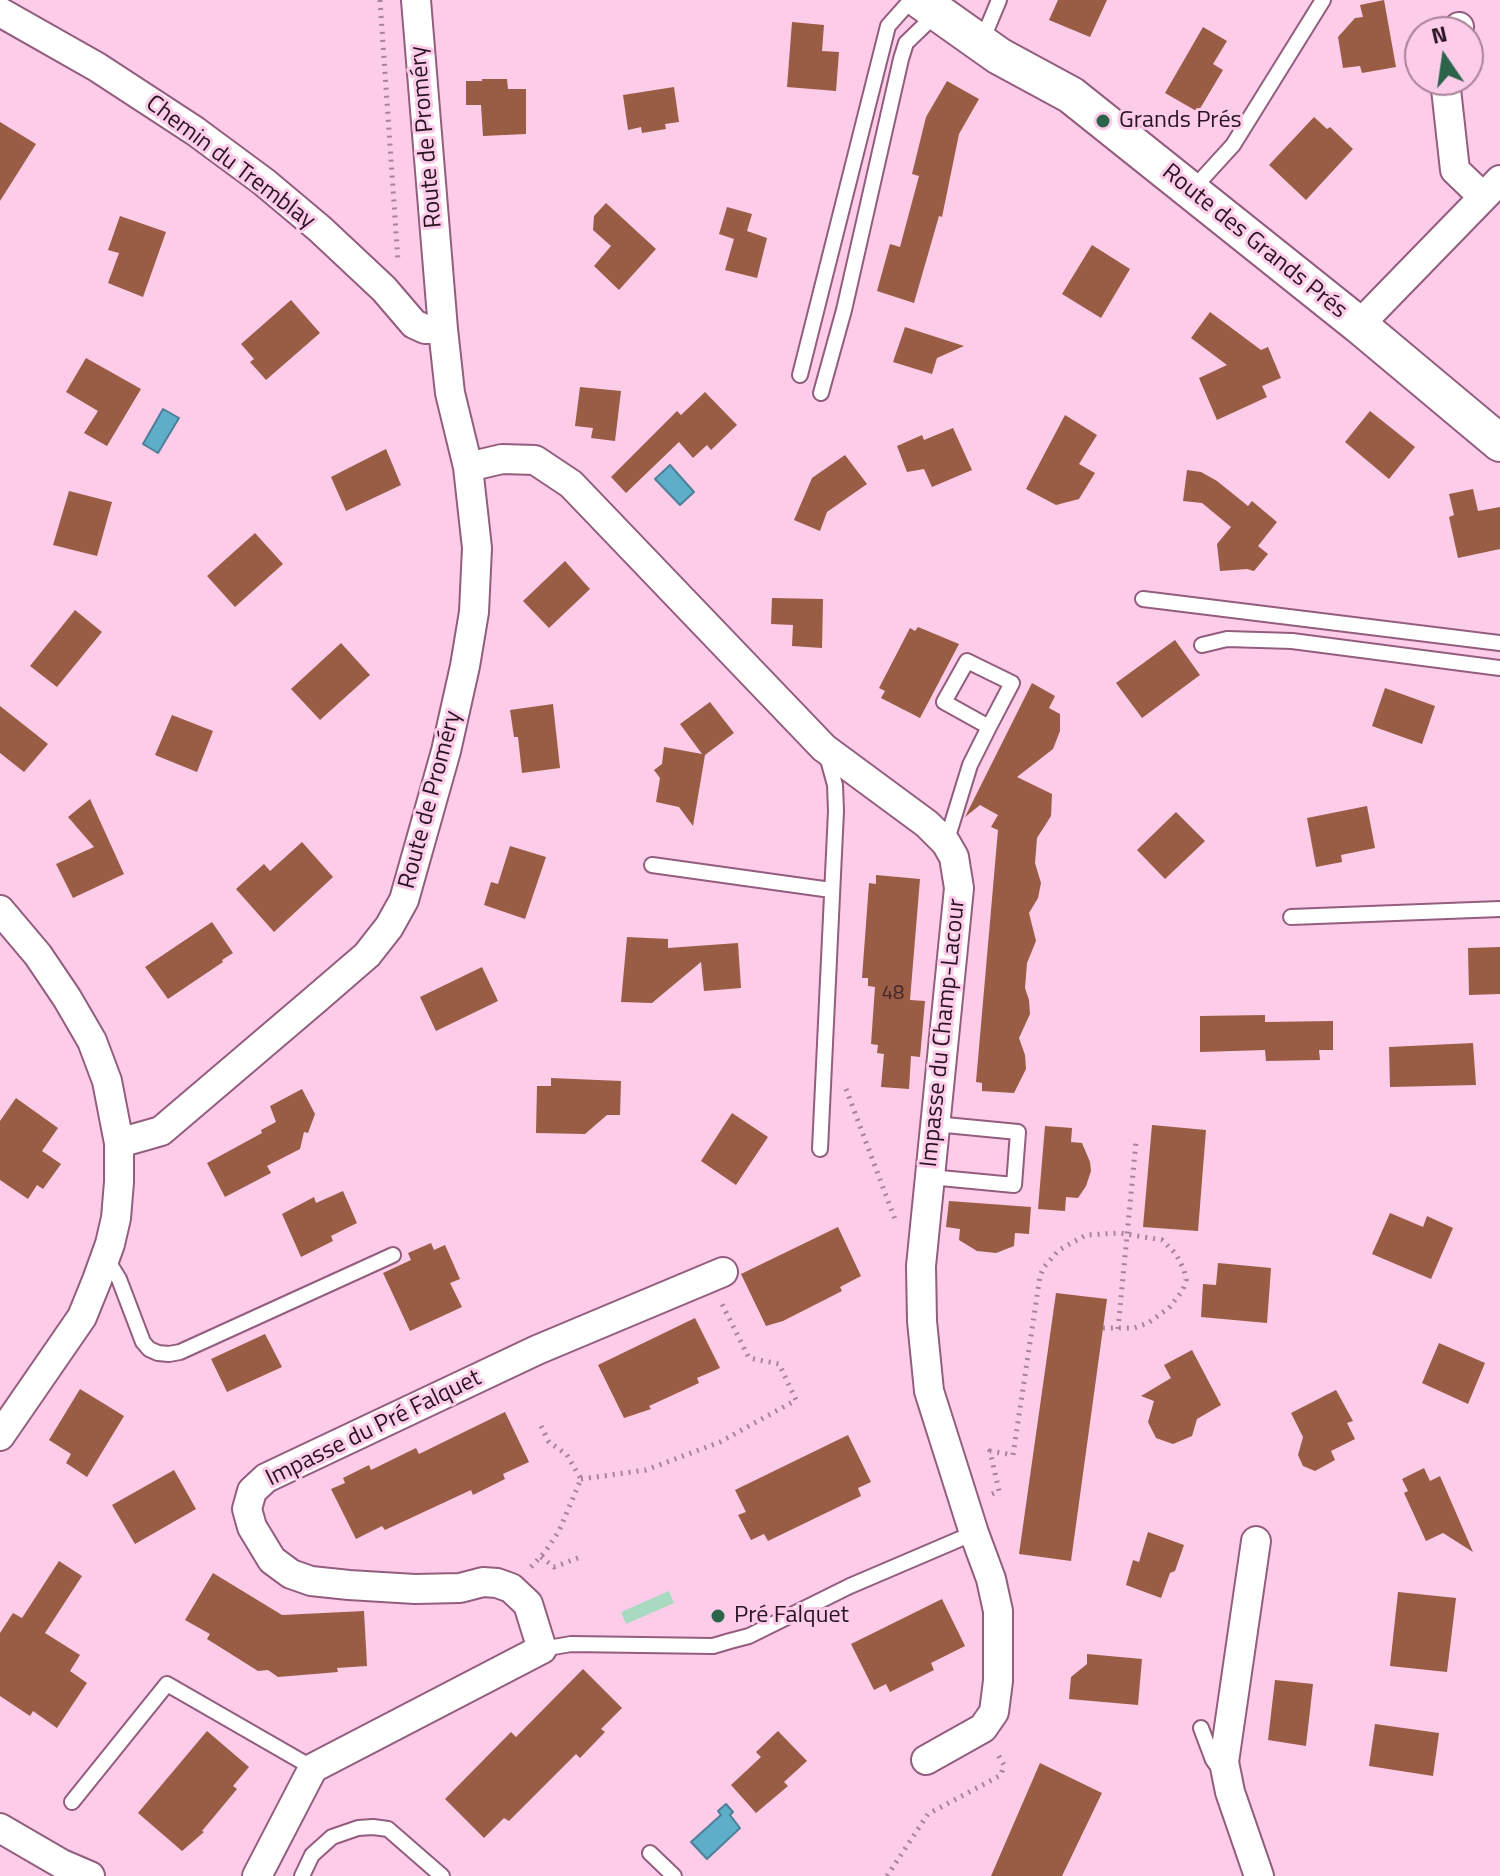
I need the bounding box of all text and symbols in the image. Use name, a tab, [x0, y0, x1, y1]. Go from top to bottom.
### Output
north arrow	[1404, 16, 1484, 96]
text: N	[1428, 16, 1450, 53]
street label: Route de Proméry	[405, 45, 449, 229]
street label: Chemin du Tremblay	[140, 90, 320, 236]
place label: Grands Prés	[1119, 107, 1242, 135]
marker: Grands Prés	[1094, 112, 1112, 130]
street label: Route des Grands Prés	[1156, 159, 1352, 325]
street label: Route de Proméry	[393, 708, 469, 892]
street label: Impasse du Champ-Lacour	[916, 897, 972, 1169]
house number: 48	[882, 982, 904, 1006]
street label: Impasse du Pré Falquet	[262, 1364, 486, 1494]
place label: Pré Falquet	[734, 1602, 849, 1630]
marker: Pré Falquet	[709, 1607, 727, 1625]

